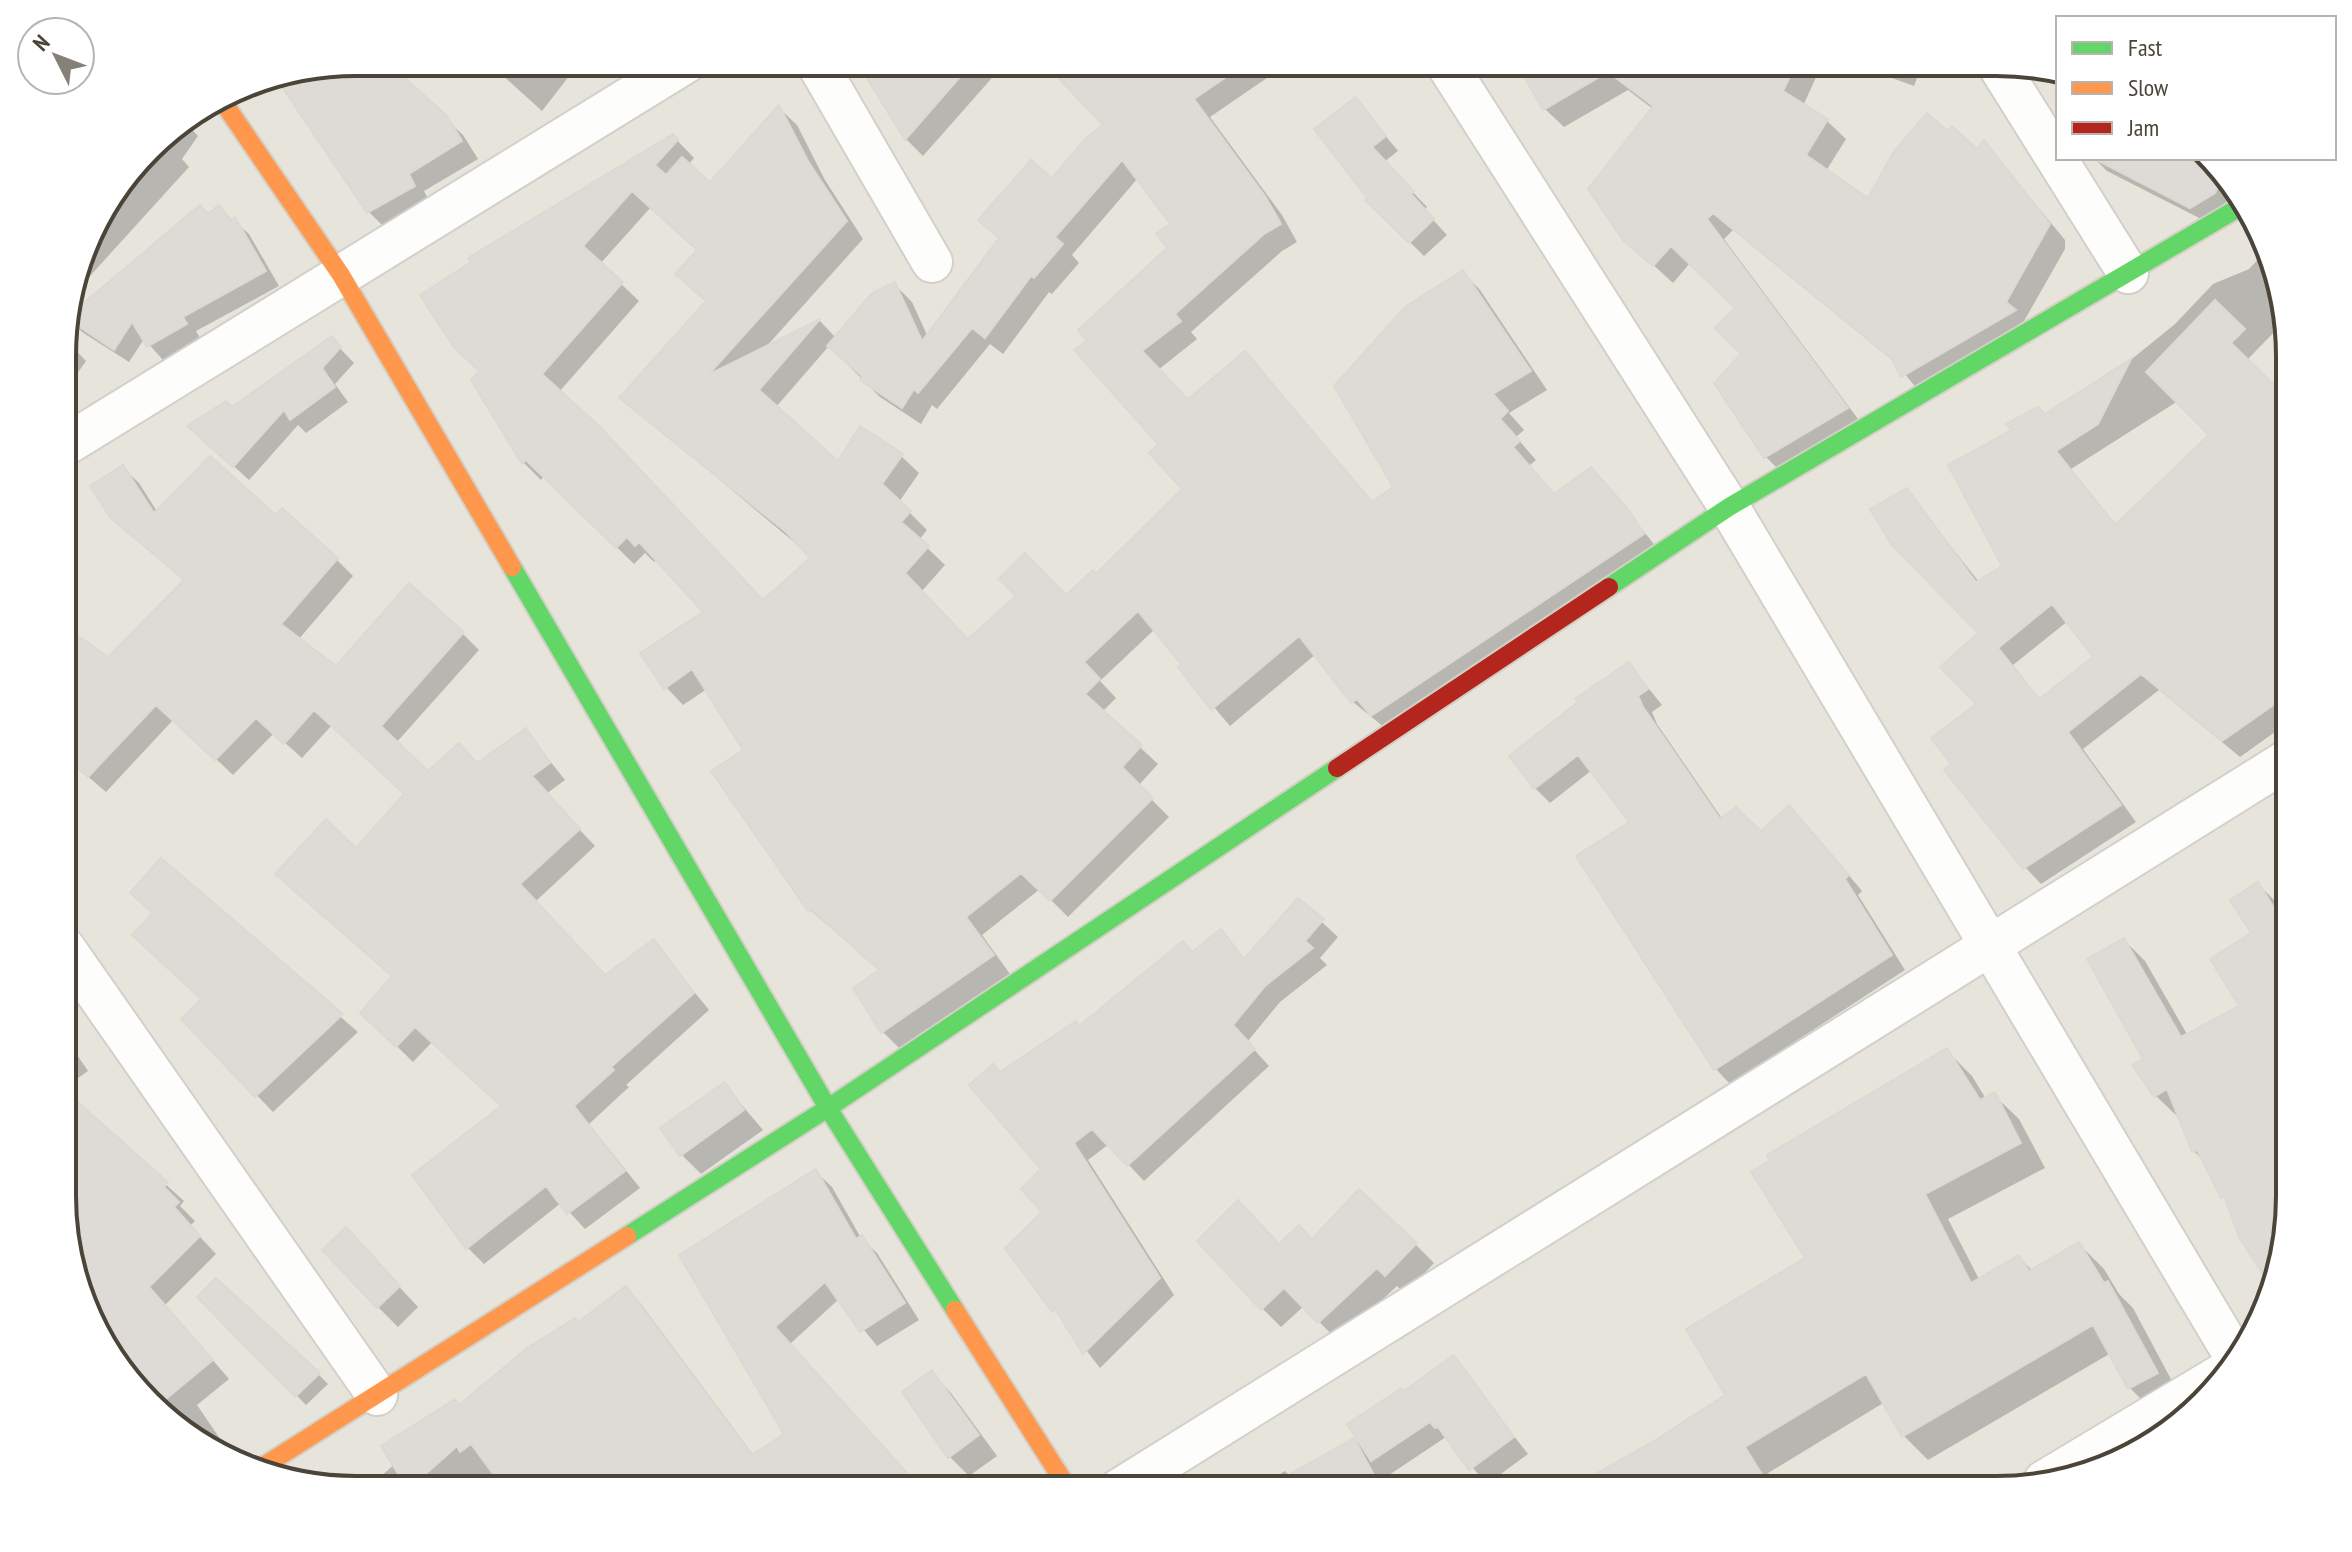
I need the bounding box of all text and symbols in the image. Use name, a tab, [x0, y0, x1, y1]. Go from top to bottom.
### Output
north arrow	[16, 16, 96, 96]
legend	[2056, 16, 2336, 160]
text: N	[27, 29, 56, 56]
text: Fast	[2128, 32, 2163, 63]
text: Slow	[2128, 72, 2169, 103]
text: Jam	[2127, 112, 2159, 143]

